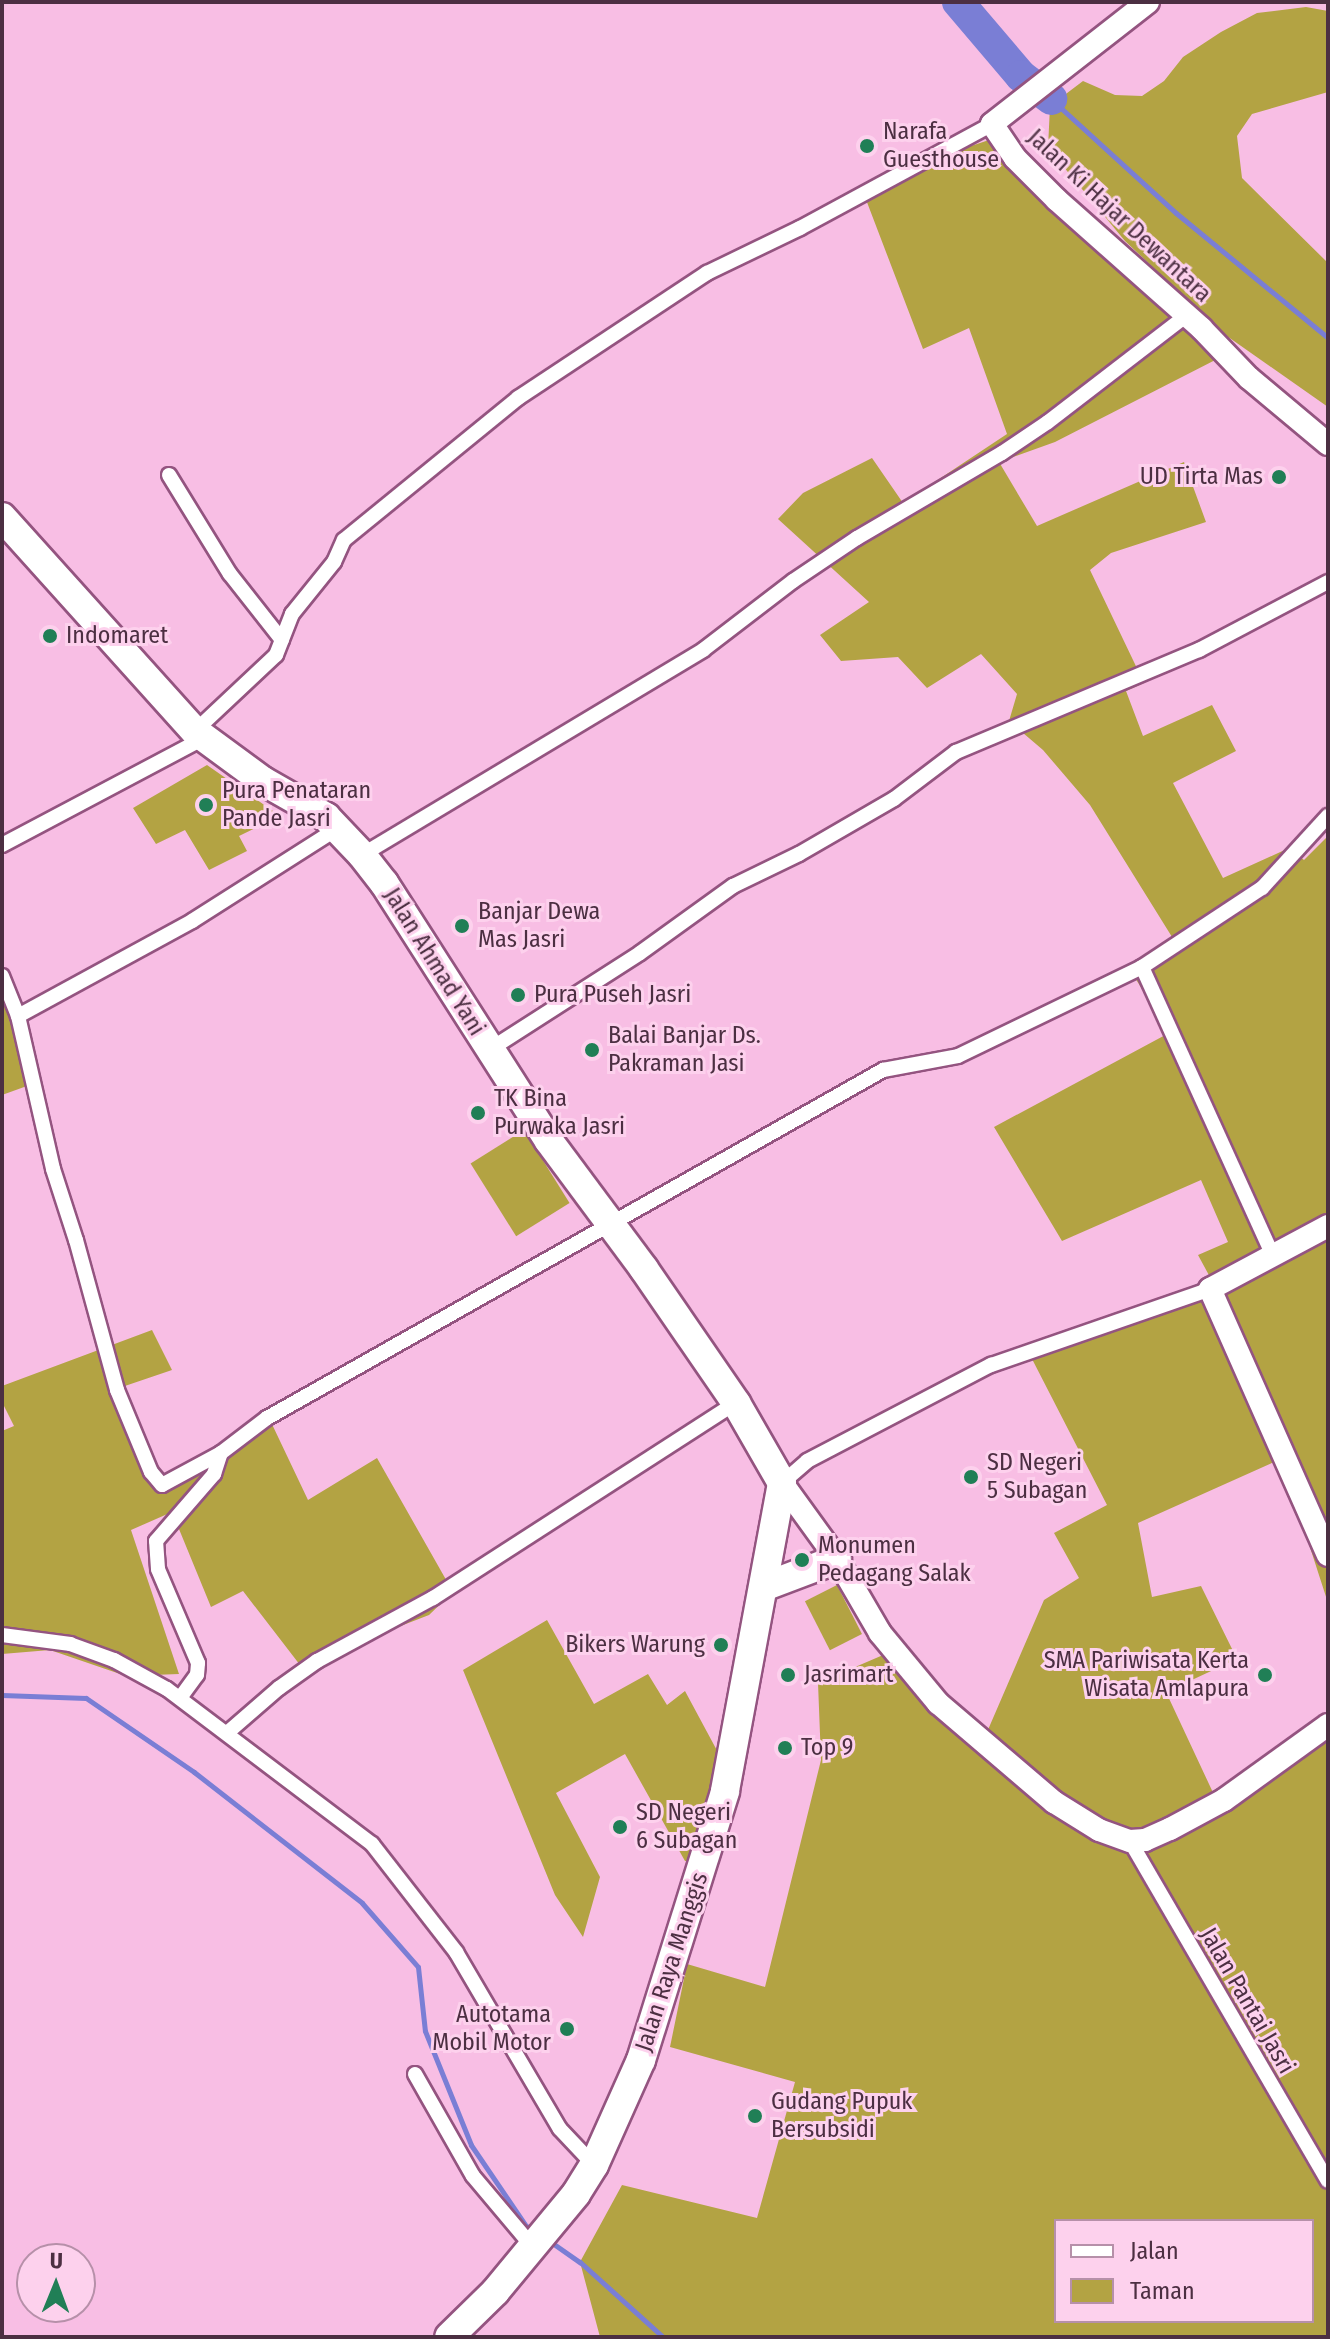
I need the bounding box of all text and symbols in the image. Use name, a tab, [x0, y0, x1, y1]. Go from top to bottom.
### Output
place label: Narafa Guesthouse	[883, 118, 999, 174]
street label: Jalan Ki Hajar Dewantara	[1021, 123, 1217, 309]
marker: Narafa Guesthouse	[858, 137, 876, 155]
place label: UD Tirta Mas	[1140, 463, 1263, 491]
marker: UD Tirta Mas	[1270, 468, 1288, 486]
place label: Indomaret	[66, 622, 168, 650]
marker: Indomaret	[41, 627, 59, 645]
place label: Pura Penataran Pande Jasri	[222, 777, 371, 833]
marker: Pura Penataran Pande Jasri	[197, 796, 215, 814]
street label: Jalan Ahmad Yani	[377, 883, 491, 1041]
place label: Banjar Dewa Mas Jasri	[478, 898, 600, 954]
marker: Banjar Dewa Mas Jasri	[453, 917, 471, 935]
place label: Pura Puseh Jasri	[534, 981, 691, 1009]
marker: Pura Puseh Jasri	[509, 986, 527, 1004]
place label: Balai Banjar Ds. Pakraman Jasi	[608, 1022, 761, 1078]
marker: Balai Banjar Ds. Pakraman Jasi	[583, 1041, 601, 1059]
place label: TK Bina Purwaka Jasri	[494, 1085, 625, 1141]
marker: TK Bina Purwaka Jasri	[469, 1104, 487, 1122]
place label: SD Negeri 5 Subagan	[987, 1449, 1087, 1505]
marker: SD Negeri 5 Subagan	[962, 1468, 980, 1486]
place label: Monumen Pedagang Salak	[818, 1532, 971, 1588]
marker: Monumen Pedagang Salak	[793, 1551, 811, 1569]
place label: Bikers Warung	[565, 1631, 705, 1659]
marker: Bikers Warung	[712, 1636, 730, 1654]
place label: SMA Pariwisata Kerta Wisata Amlapura	[1044, 1647, 1249, 1703]
place label: Jasrimart	[804, 1661, 893, 1689]
marker: Jasrimart	[779, 1666, 797, 1684]
marker: SMA Pariwisata Kerta Wisata Amlapura	[1256, 1666, 1274, 1684]
place label: Top 9	[801, 1734, 853, 1762]
marker: Top 9	[776, 1739, 794, 1757]
place label: SD Negeri 6 Subagan	[636, 1799, 737, 1855]
marker: SD Negeri 6 Subagan	[611, 1818, 629, 1836]
street label: Jalan Raya Manggis	[629, 1869, 715, 2055]
street label: Jalan Pantai Jasri	[1194, 1923, 1300, 2079]
place label: Autotama Mobil Motor	[432, 2001, 551, 2057]
marker: Autotama Mobil Motor	[558, 2020, 576, 2038]
place label: Gudang Pupuk Bersubsidi	[771, 2088, 913, 2144]
marker: Gudang Pupuk Bersubsidi	[746, 2107, 764, 2125]
legend	[1054, 2219, 1314, 2323]
text: Jalan	[1130, 2237, 1179, 2265]
north arrow	[16, 2243, 96, 2323]
text: U	[50, 2247, 63, 2274]
text: Taman	[1130, 2277, 1195, 2305]

